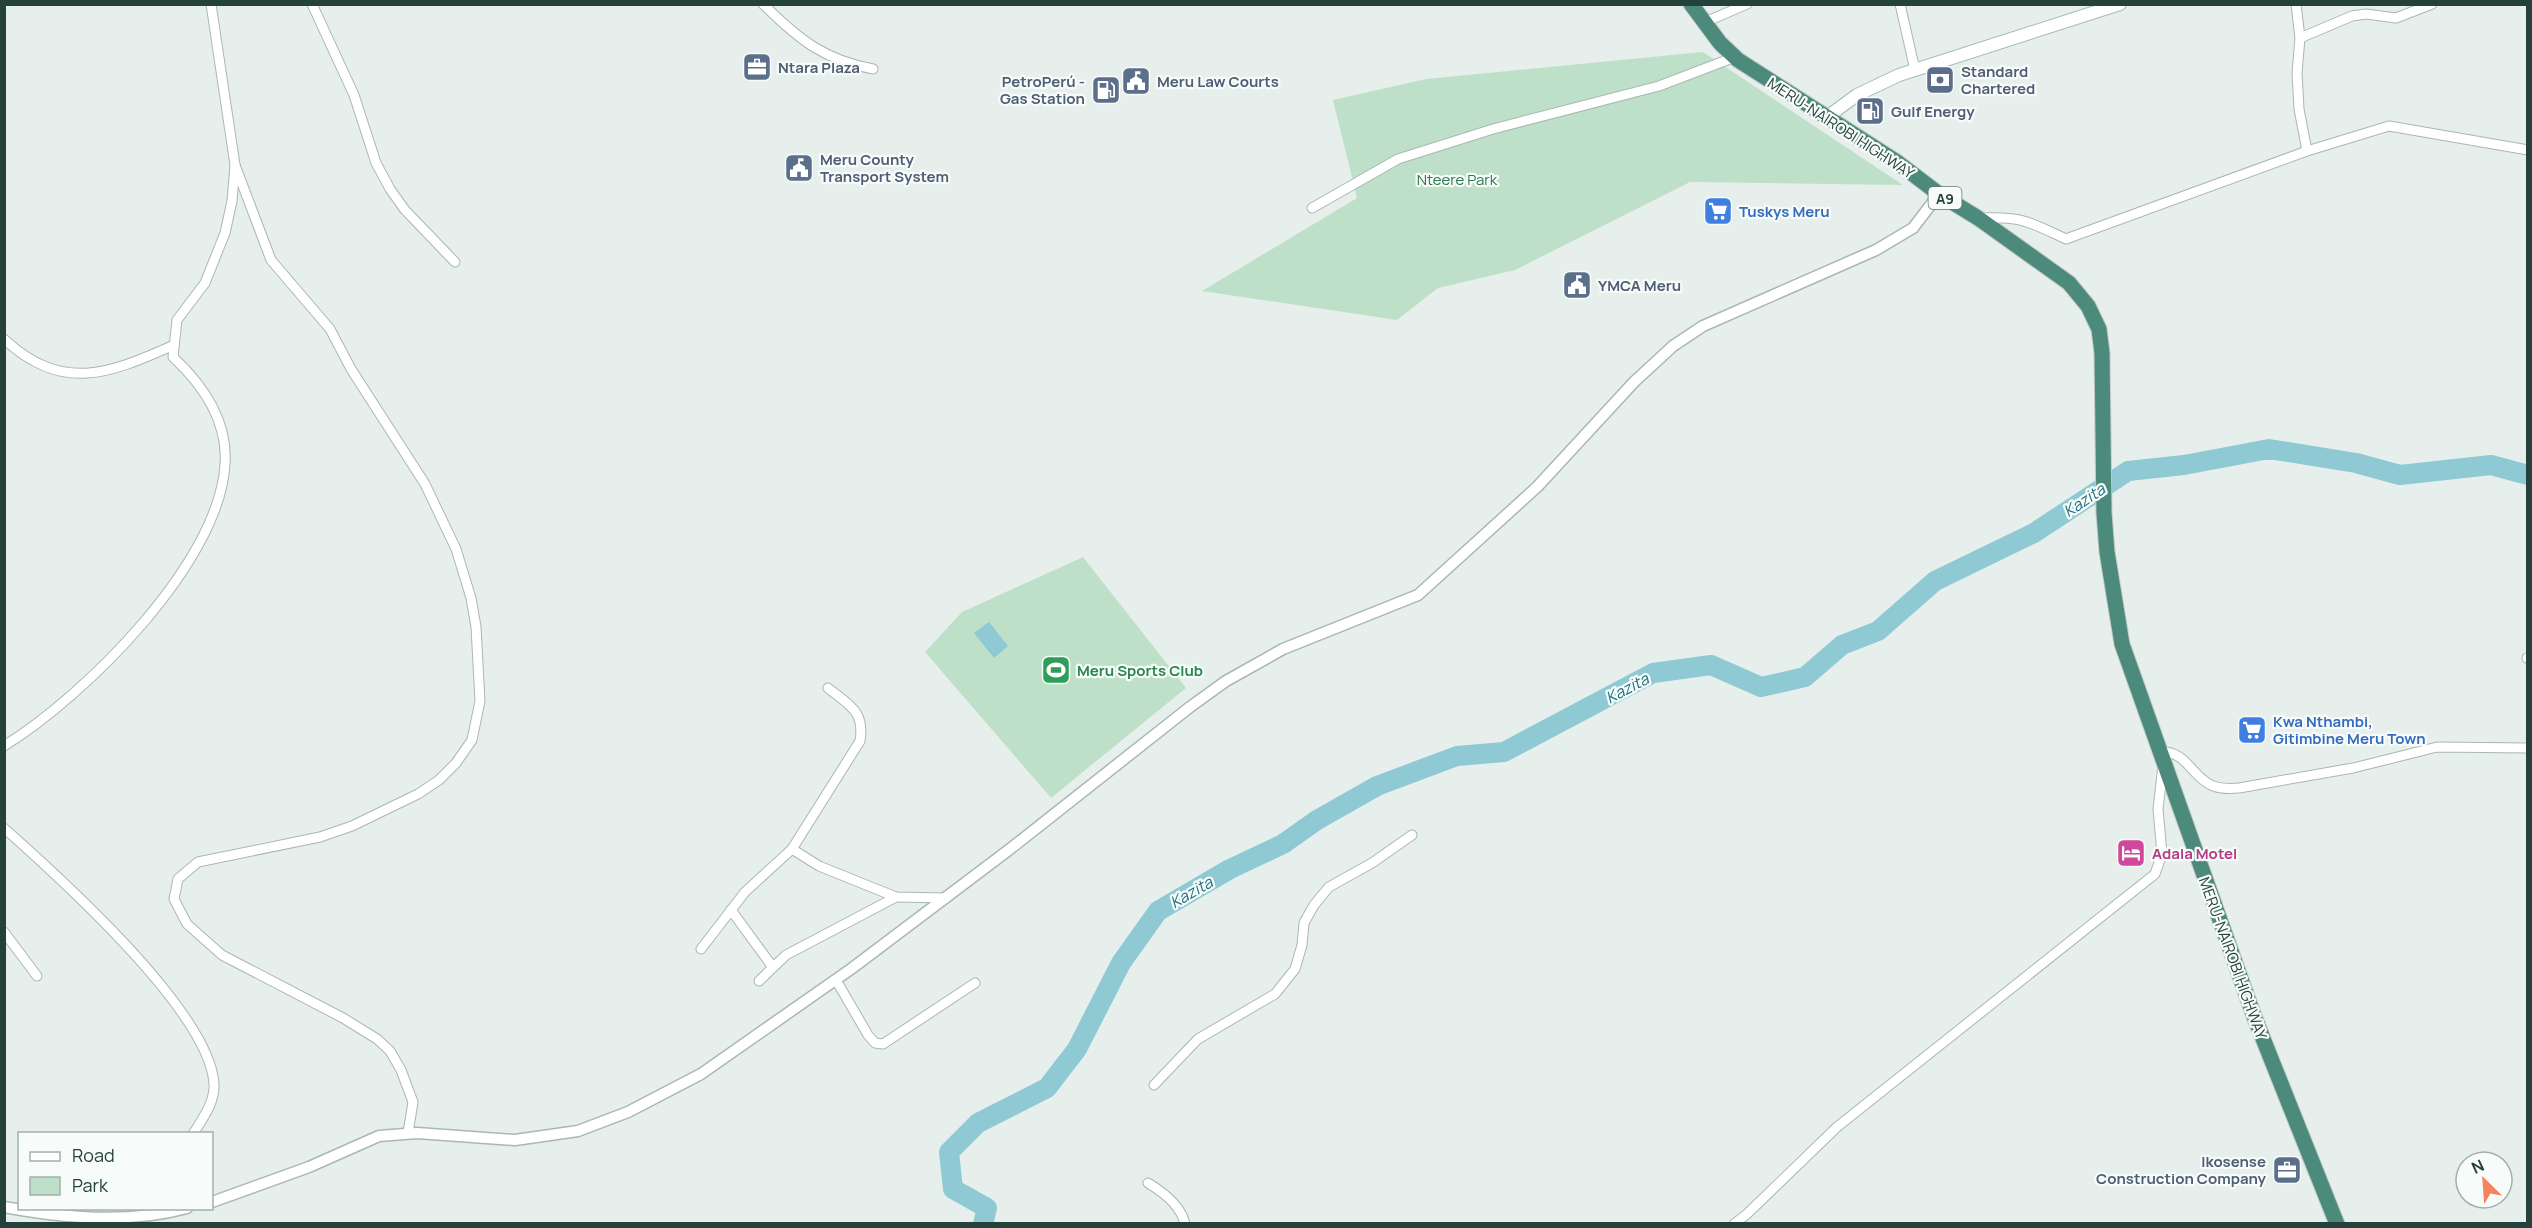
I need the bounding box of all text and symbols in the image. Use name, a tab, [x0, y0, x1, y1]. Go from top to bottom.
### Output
office icon: Ntara Plaza	[741, 51, 773, 83]
place label: Ntara Plaza	[778, 57, 860, 78]
place label: Standard Chartered	[1961, 61, 2035, 99]
bank icon: Standard Chartered	[1924, 64, 1956, 96]
public building icon: Meru Law Courts	[1120, 65, 1152, 97]
place label: PetroPerú - Gas Station	[1000, 71, 1085, 109]
place label: Meru Law Courts	[1157, 71, 1279, 92]
street label: MERU-NAIROBI HIGHWAY	[1763, 73, 1919, 184]
fuel station icon: PetroPerú - Gas Station	[1090, 74, 1122, 106]
fuel station icon: Gulf Energy	[1854, 95, 1886, 127]
place label: Gulf Energy	[1891, 101, 1975, 122]
place label: Meru County Transport System	[820, 149, 949, 187]
public building icon: Meru County Transport System	[783, 152, 815, 184]
park label: Nteere Park	[1417, 169, 1498, 190]
road number: A9	[1928, 187, 1962, 209]
supermarket icon: Tuskys Meru	[1702, 195, 1734, 227]
place label: Tuskys Meru	[1739, 201, 1830, 222]
public building icon: YMCA Meru	[1561, 269, 1593, 301]
place label: YMCA Meru	[1598, 275, 1681, 296]
water label: Kazita	[2059, 477, 2110, 522]
sports icon: Meru Sports Club	[1040, 654, 1072, 686]
place label: Meru Sports Club	[1077, 660, 1203, 681]
water label: Kazita	[1602, 667, 1653, 708]
place label: Kwa Nthambi, Gitimbine Meru Town	[2273, 711, 2426, 749]
supermarket icon: Kwa Nthambi, Gitimbine Meru Town	[2236, 714, 2268, 746]
hotel icon: Adala Motel	[2115, 837, 2147, 869]
place label: Adala Motel	[2152, 843, 2237, 864]
water label: Kazita	[1166, 870, 1217, 913]
street label: MERU-NAIROBI HIGHWAY	[2194, 874, 2272, 1043]
legend	[18, 1132, 213, 1210]
text: Road	[72, 1143, 115, 1167]
north arrow	[2454, 1150, 2514, 1210]
place label: Ikosense Construction Company	[2096, 1151, 2267, 1189]
office icon: Ikosense Construction Company	[2271, 1154, 2303, 1186]
text: N	[2468, 1154, 2488, 1179]
text: Park	[72, 1173, 109, 1197]

